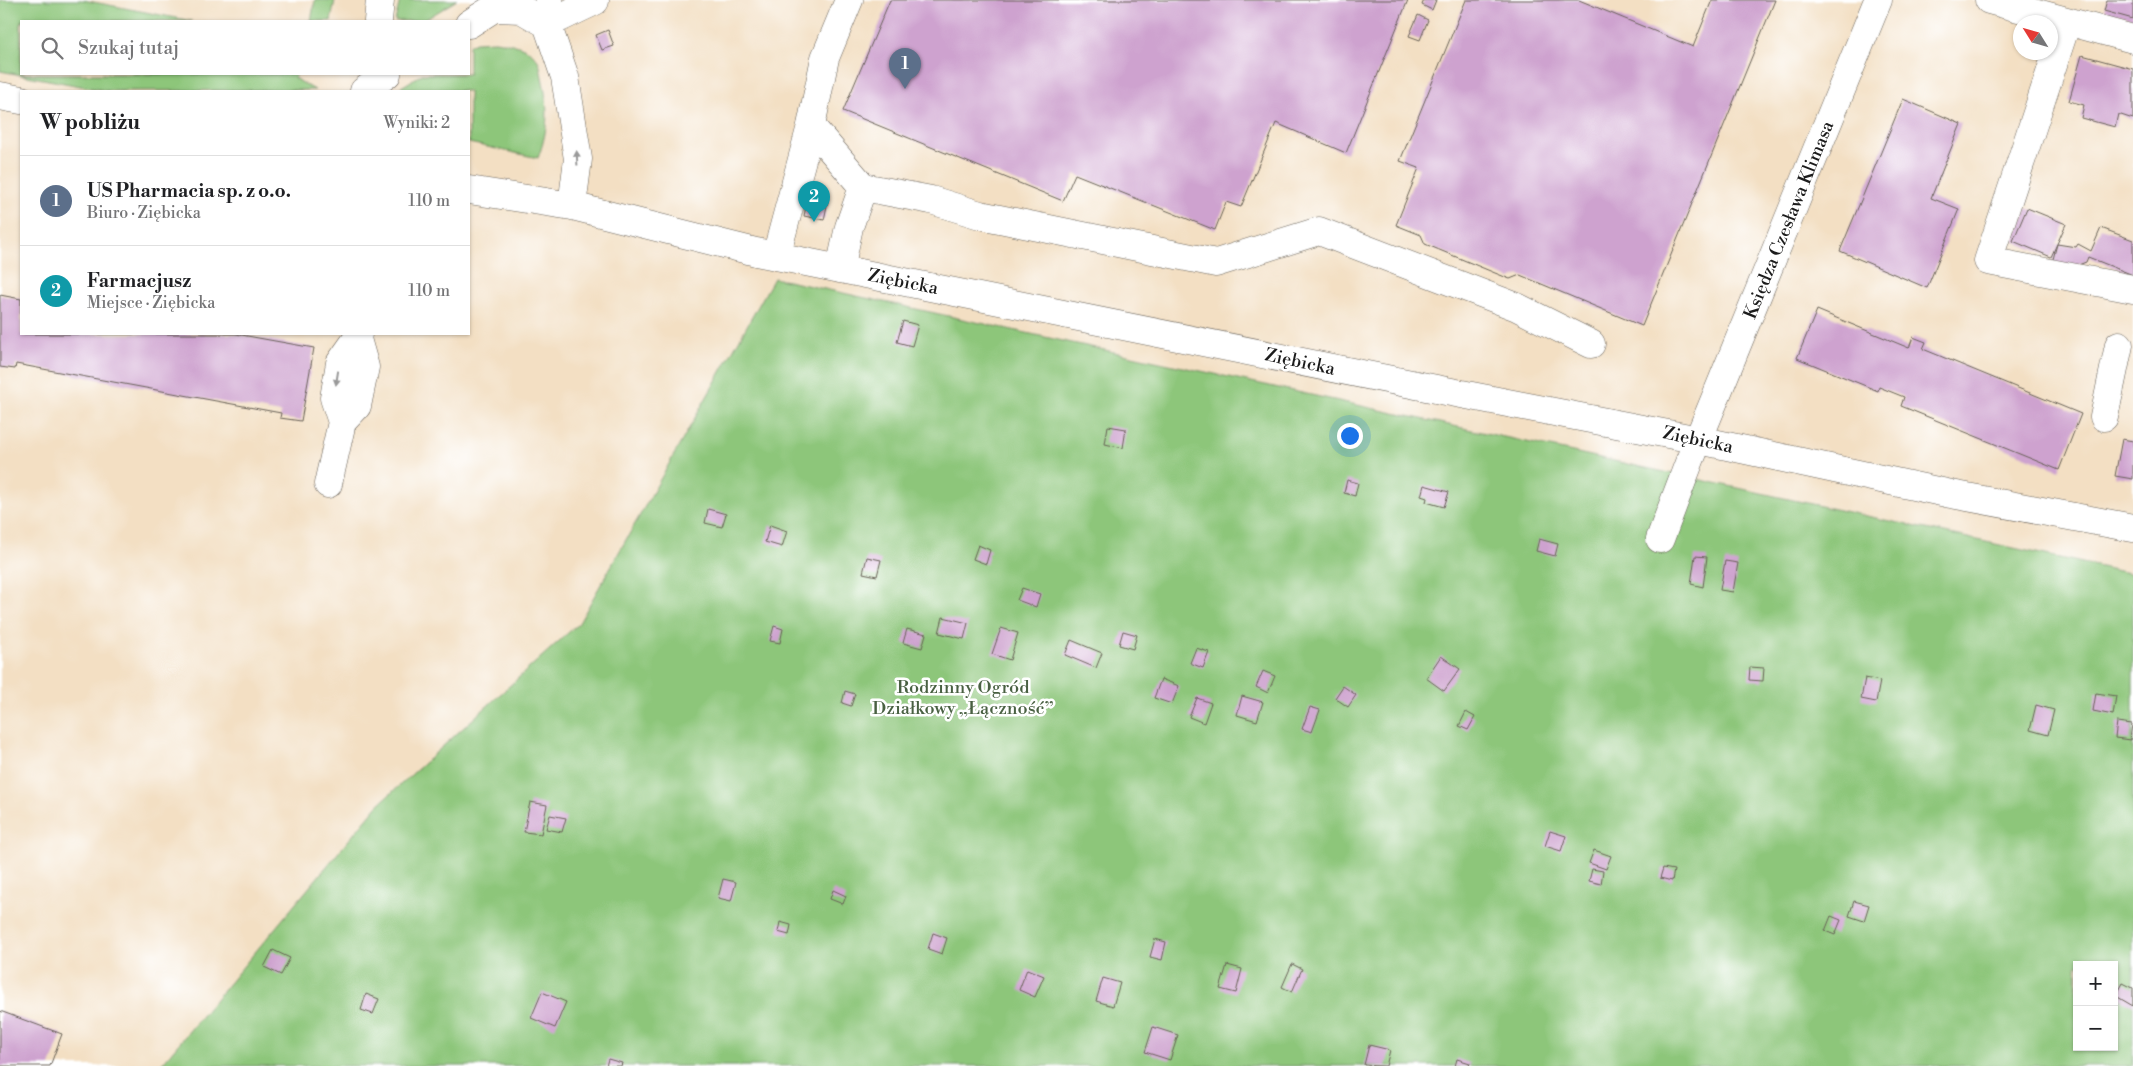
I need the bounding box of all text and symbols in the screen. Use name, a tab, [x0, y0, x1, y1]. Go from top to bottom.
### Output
north arrow	[2013, 15, 2058, 60]
search box	[20, 20, 470, 75]
icon: search	[38, 34, 66, 62]
text: Szukaj tutaj	[78, 36, 179, 60]
pin: 1	[889, 48, 921, 89]
text: W pobliżu	[40, 110, 140, 136]
text: Wyniki: 2	[384, 113, 450, 133]
street label: Księdza Czesława Klimasa	[1739, 117, 1840, 322]
one-way arrow	[573, 150, 581, 166]
text: US Pharmacia sp. z o.o.	[87, 179, 291, 203]
pin: 2	[798, 181, 830, 222]
text: 1	[52, 191, 60, 211]
text: 110 m	[408, 191, 450, 211]
text: Biuro · Ziębicka	[87, 203, 201, 223]
street label: Ziębicka	[866, 264, 941, 300]
text: Farmacjusz	[87, 269, 191, 293]
text: 2	[51, 281, 61, 301]
text: 110 m	[408, 281, 450, 301]
text: Miejsce · Ziębicka	[87, 293, 215, 313]
street label: Ziębicka	[1263, 343, 1338, 381]
one-way arrow	[333, 371, 341, 387]
street label: Ziębicka	[1661, 421, 1736, 459]
your location	[1337, 423, 1363, 449]
park label: Rodzinny Ogród Działkowy „Łączność”	[872, 676, 1054, 720]
map controls	[2073, 961, 2118, 1051]
button: +	[2073, 961, 2118, 1006]
button: −	[2073, 1006, 2118, 1051]

